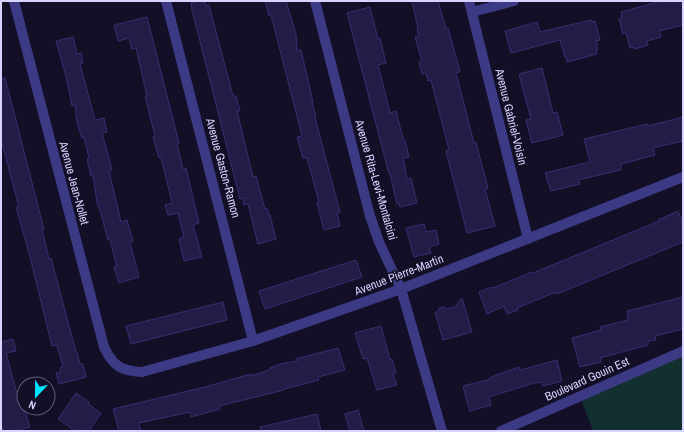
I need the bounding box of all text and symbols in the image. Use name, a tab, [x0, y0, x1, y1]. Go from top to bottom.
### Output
street label: Avenue Gabriel-Voisin	[491, 66, 531, 167]
street label: Avenue Gaston-Ramon	[202, 115, 244, 220]
street label: Avenue Rita-Levi-Montalcini	[351, 117, 401, 242]
street label: Avenue Jean-Nollet	[55, 139, 93, 227]
street label: Avenue Pierre-Martin	[351, 251, 446, 300]
street label: Boulevard Gouin Est	[542, 353, 632, 405]
north arrow	[16, 376, 56, 416]
text: N	[27, 398, 38, 413]

